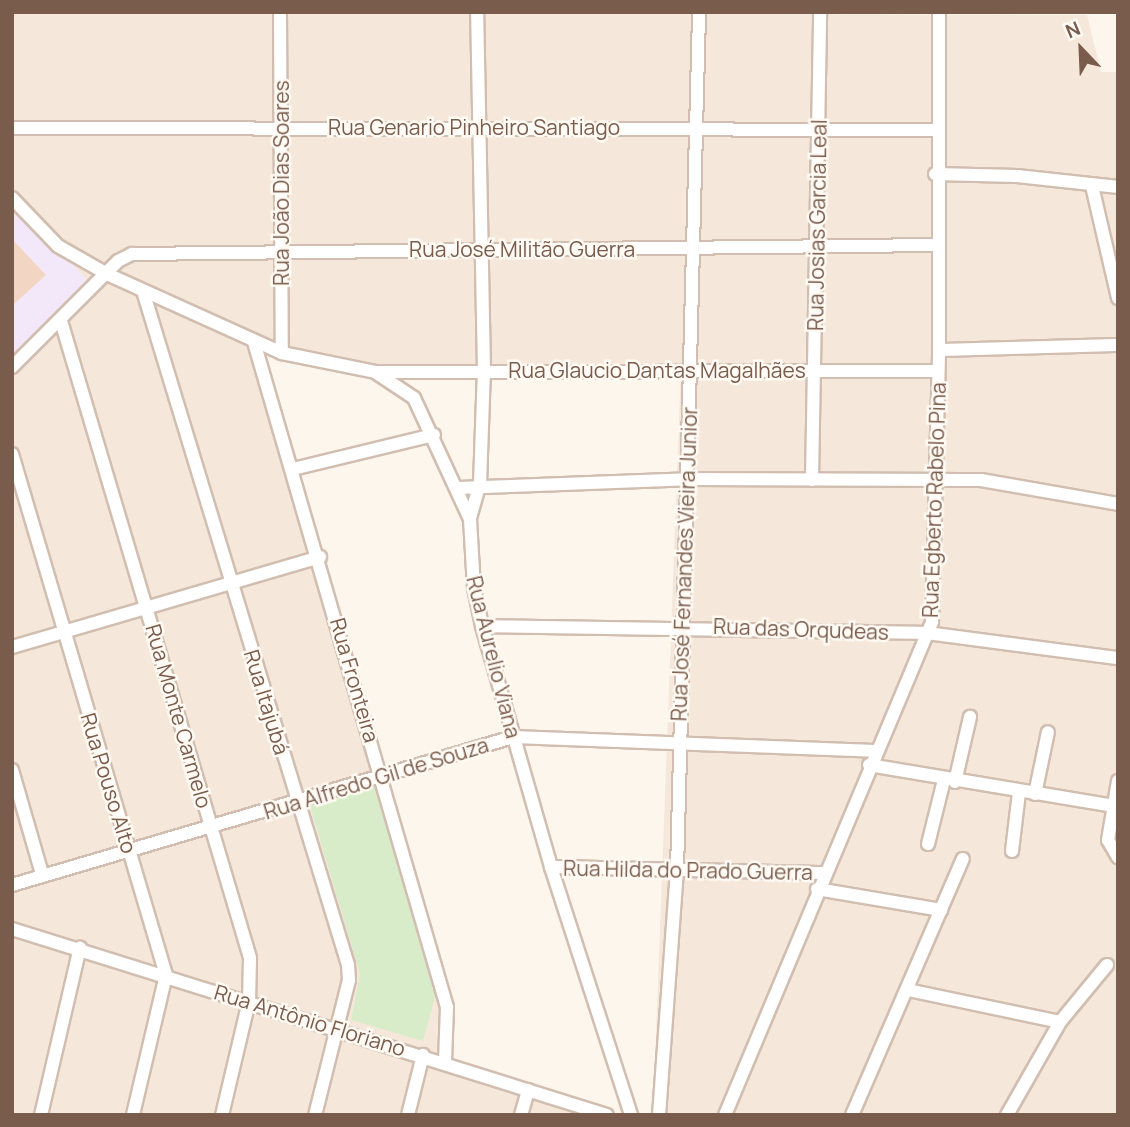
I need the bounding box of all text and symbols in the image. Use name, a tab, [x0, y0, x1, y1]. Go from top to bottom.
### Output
north arrow	[1046, 14, 1116, 84]
text: N	[1061, 15, 1084, 44]
street label: Rua João Dias Soares	[268, 80, 294, 286]
street label: Rua Genario Pinheiro Santiago	[328, 114, 620, 140]
street label: Rua Josias Garcia Leal	[803, 119, 831, 331]
street label: Rua José Militão Guerra	[409, 236, 635, 262]
street label: Rua Glaucio Dantas Magalhães	[508, 357, 806, 383]
street label: Rua Egberto Rabelo Pina	[917, 382, 951, 618]
street label: Rua José Fernandes Vieira Junior	[666, 406, 702, 722]
street label: Rua Aurelio Viana	[462, 573, 526, 741]
street label: Rua das Orqudeas	[713, 613, 889, 645]
street label: Rua Fronteira	[325, 615, 385, 745]
street label: Rua Monte Carmelo	[141, 621, 217, 811]
street label: Rua Itajubá	[239, 646, 295, 758]
street label: Rua Pouso Alto	[76, 710, 142, 856]
street label: Rua Alfredo Gil de Souza	[261, 732, 491, 824]
street label: Rua Hilda do Prado Guerra	[563, 855, 813, 885]
street label: Rua Antônio Floriano	[211, 979, 409, 1061]

